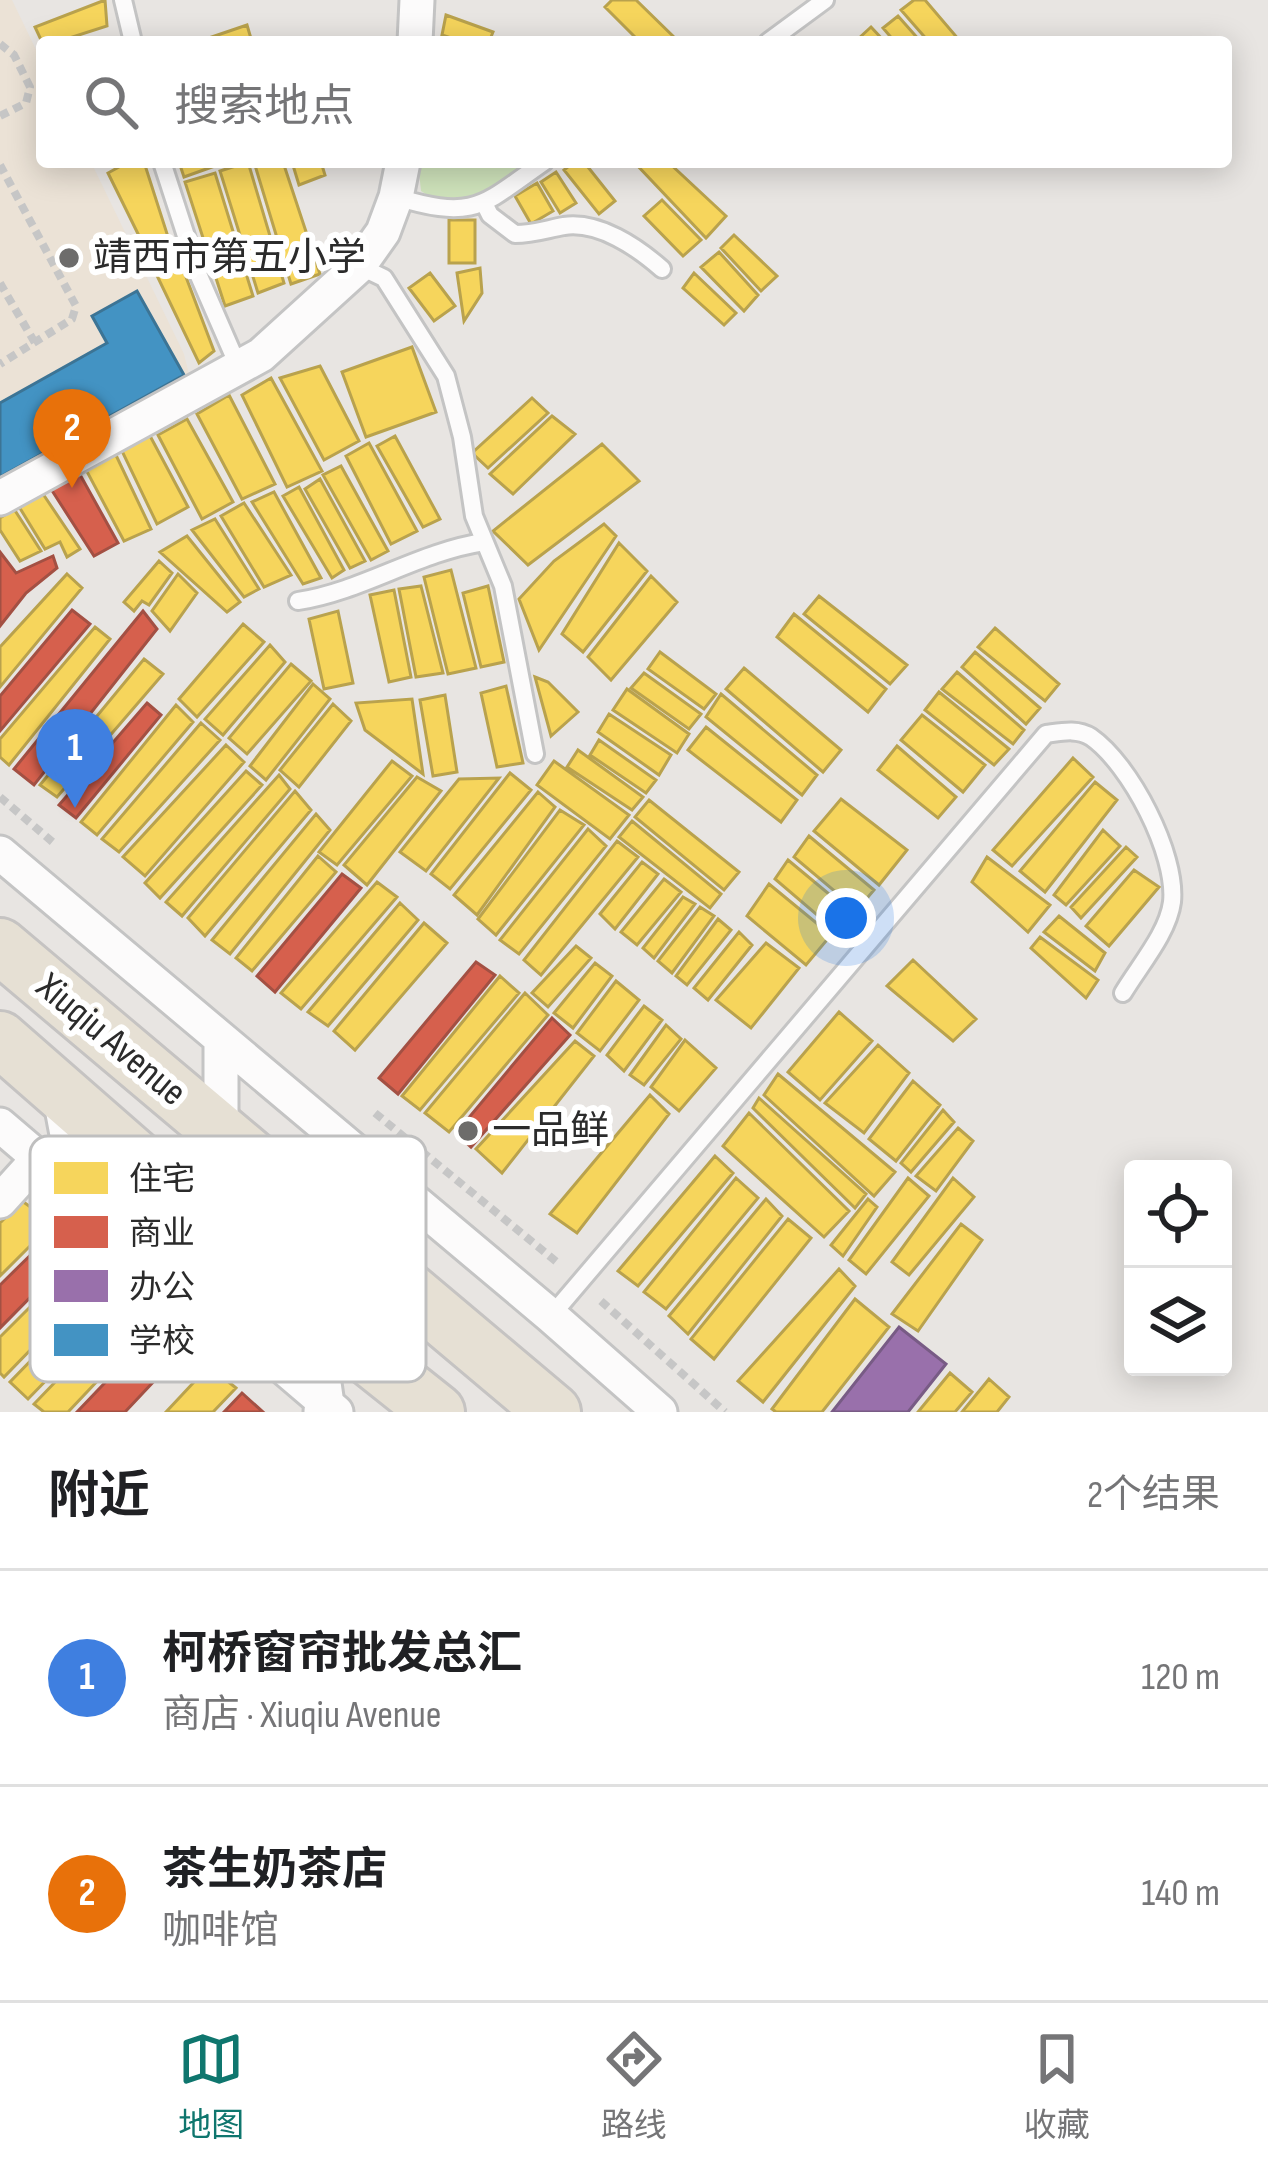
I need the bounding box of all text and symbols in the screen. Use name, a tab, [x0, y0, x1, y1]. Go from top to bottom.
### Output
search box	[36, 36, 1232, 168]
icon: search	[78, 69, 144, 135]
text: 搜索地点	[174, 80, 354, 135]
place label: 靖西市第五小学	[93, 235, 366, 282]
marker: 靖西市第五小学	[56, 245, 82, 271]
pin: 2	[33, 389, 111, 488]
pin: 1	[36, 709, 114, 808]
your location	[816, 888, 876, 948]
street label: Xiuqiu Avenue	[26, 963, 196, 1116]
place label: 一品鲜	[492, 1108, 609, 1155]
marker: 一品鲜	[455, 1118, 481, 1144]
legend	[30, 1136, 426, 1382]
text: 住宅	[129, 1160, 195, 1200]
map controls	[1124, 1160, 1232, 1376]
button: locate	[1124, 1160, 1232, 1268]
text: 商业	[129, 1214, 195, 1254]
text: 办公	[129, 1268, 195, 1308]
button: layers	[1124, 1268, 1232, 1376]
text: 学校	[129, 1322, 195, 1362]
text: 附近	[48, 1466, 150, 1527]
text: 2个结果	[1087, 1472, 1220, 1519]
text: 柯桥窗帘批发总汇	[162, 1627, 522, 1682]
text: 1	[79, 1654, 95, 1701]
text: 120 m	[1141, 1654, 1220, 1701]
text: 商店 · Xiuqiu Avenue	[162, 1692, 442, 1739]
text: 茶生奶茶店	[162, 1843, 387, 1898]
text: 2	[78, 1870, 96, 1917]
text: 140 m	[1141, 1870, 1220, 1917]
text: 咖啡馆	[162, 1908, 279, 1955]
tab: 地图	[178, 2026, 244, 2146]
tab: 路线	[601, 2026, 667, 2146]
tab: 收藏	[1024, 2026, 1090, 2146]

